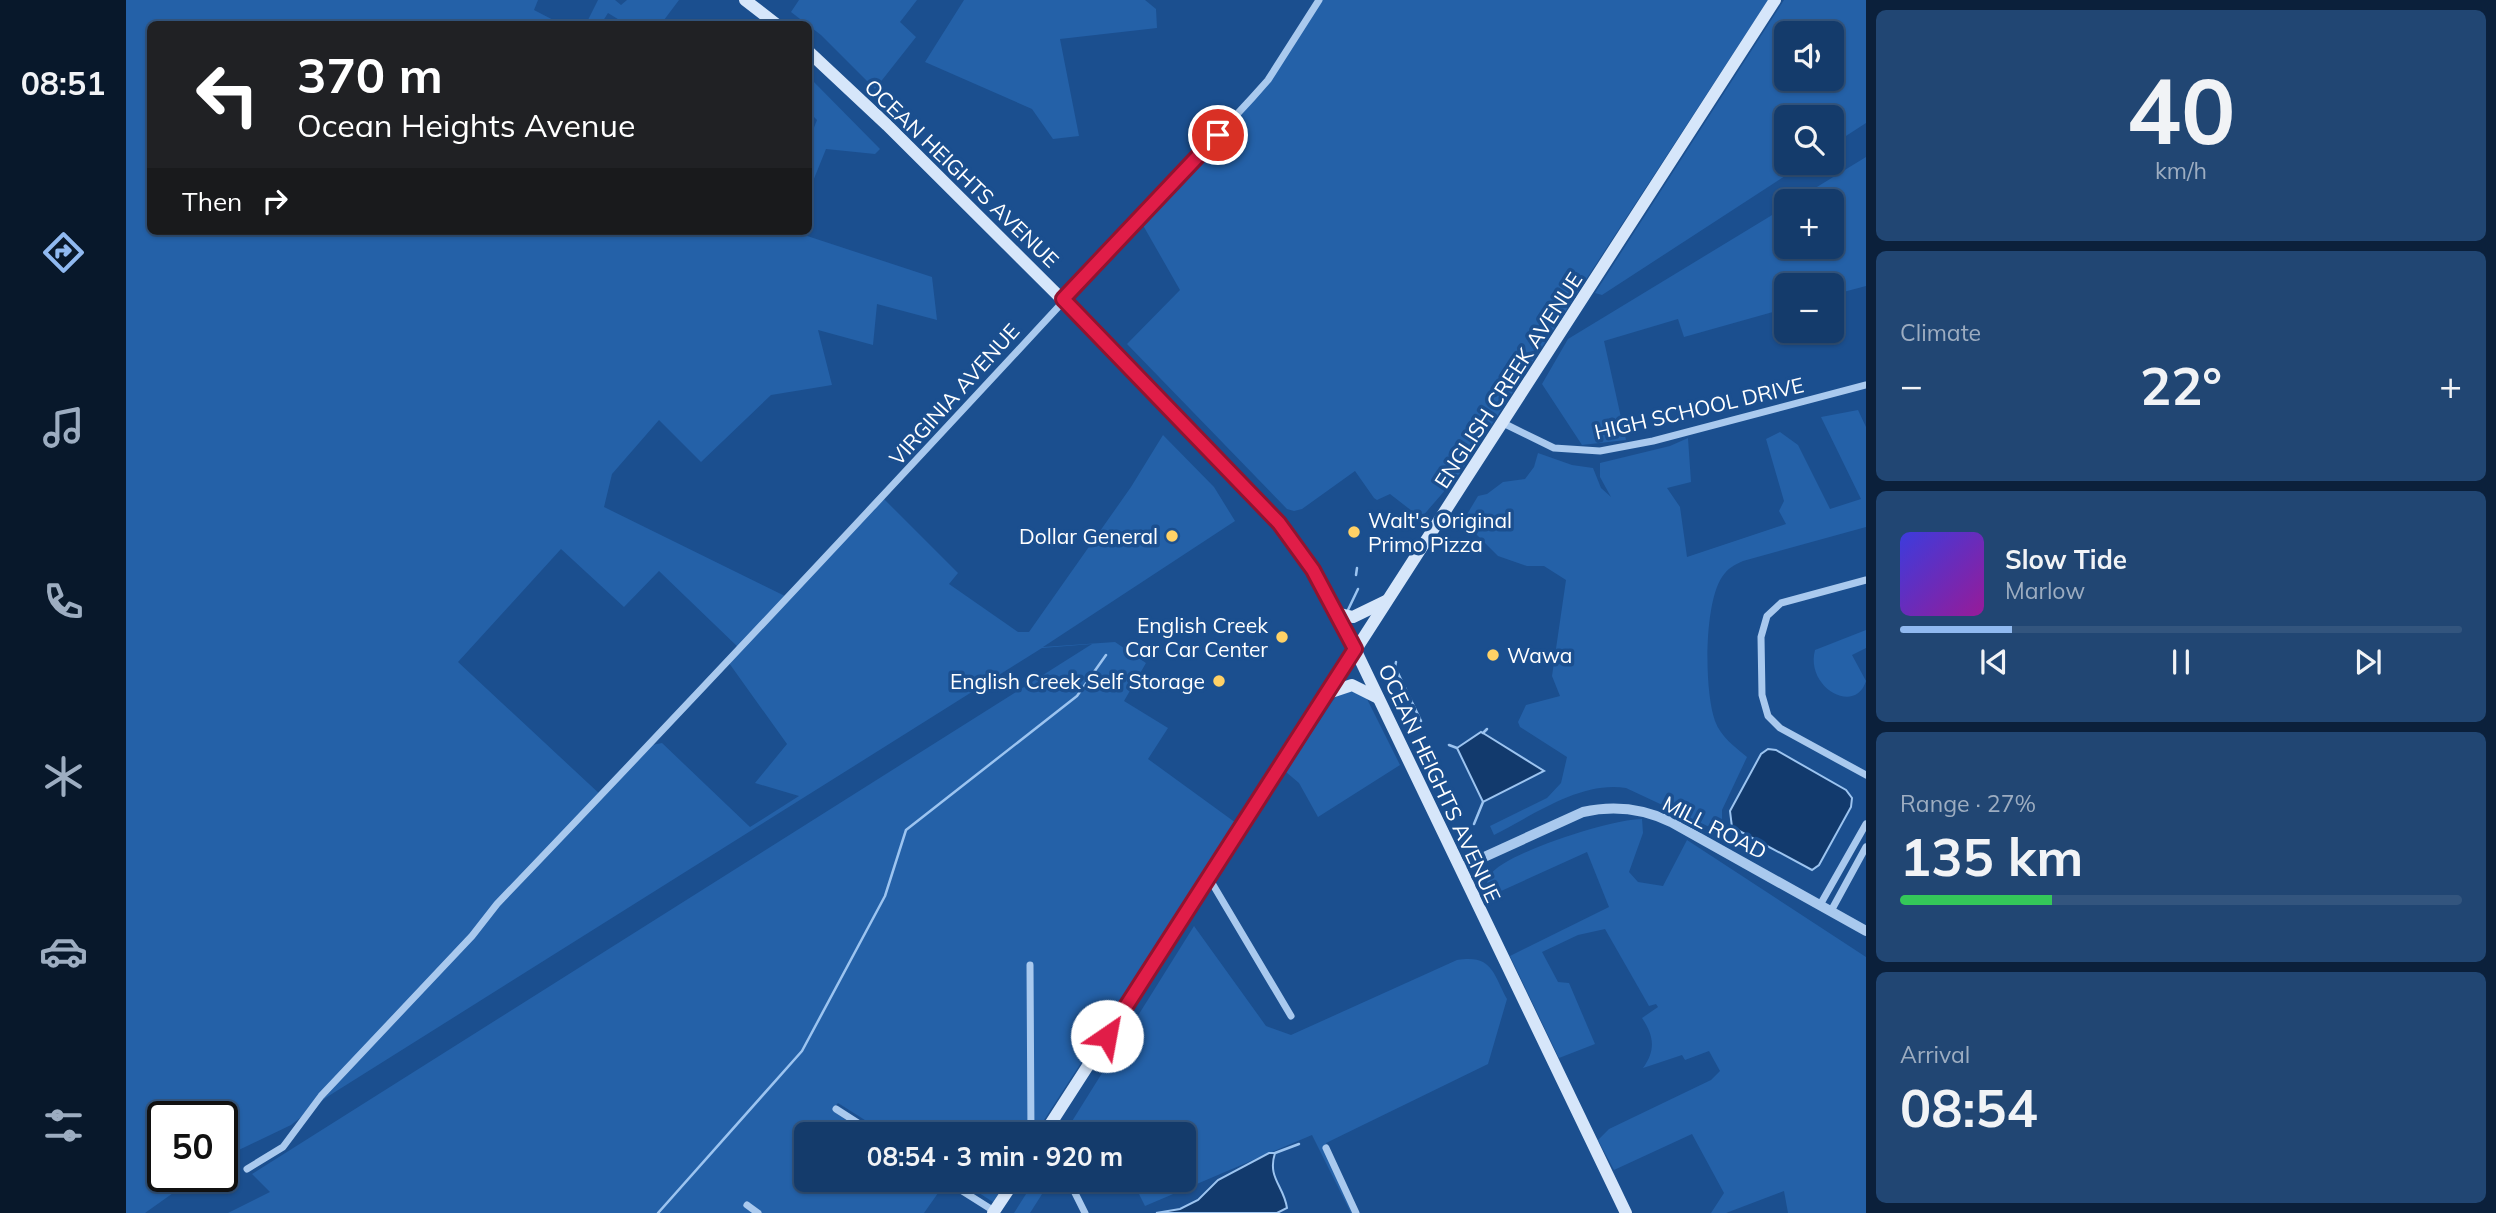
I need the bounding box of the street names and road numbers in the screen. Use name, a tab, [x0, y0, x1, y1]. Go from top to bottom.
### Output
street label: OCEAN HEIGHTS AVENUE	[859, 73, 1065, 273]
street label: ENGLISH CREEK AVENUE	[1428, 267, 1588, 493]
street label: VIRGINIA AVENUE	[883, 318, 1025, 470]
street label: HIGH SCHOOL DRIVE	[1592, 371, 1806, 445]
street label: OCEAN HEIGHTS AVENUE	[1373, 660, 1507, 906]
street label: MILL ROAD	[1659, 790, 1771, 864]

